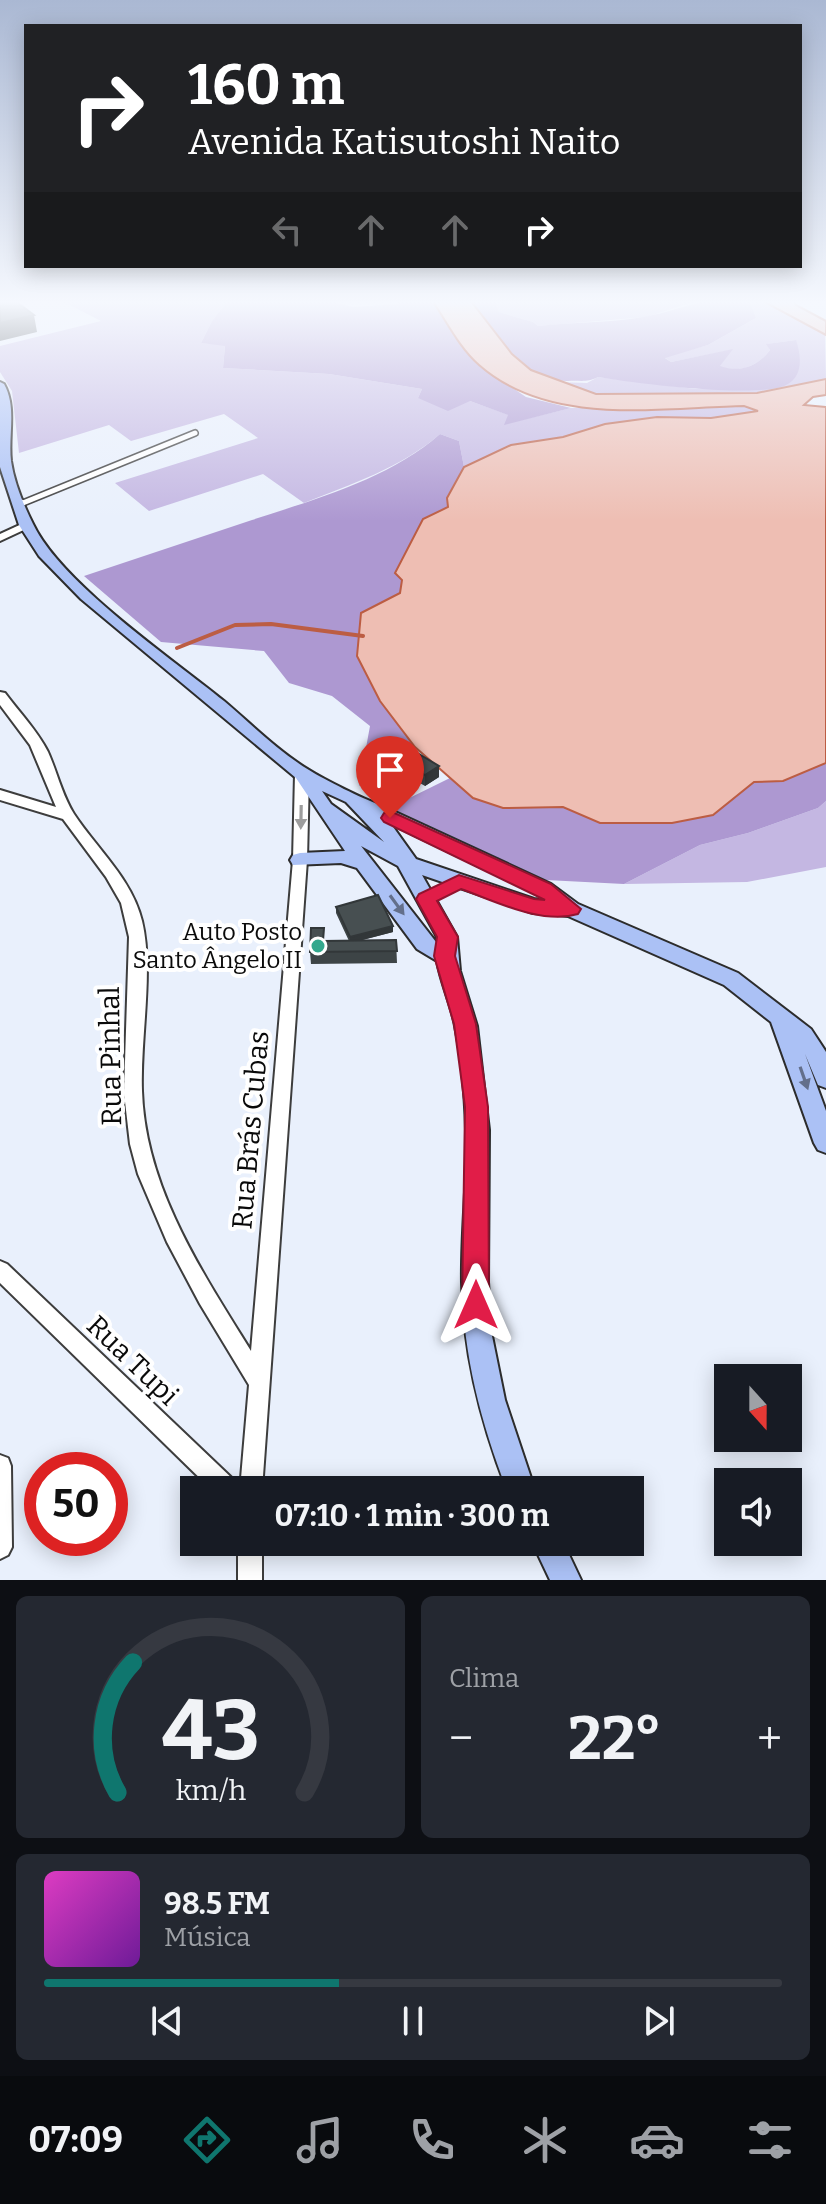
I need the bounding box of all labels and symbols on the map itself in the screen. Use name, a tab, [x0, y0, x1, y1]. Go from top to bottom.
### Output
pin	[356, 736, 424, 818]
one-way arrow	[295, 805, 308, 830]
one-way arrow	[388, 895, 404, 916]
place label: Auto Posto Santo Ângelo II	[133, 918, 302, 974]
marker: Auto Posto Santo Ângelo II	[309, 937, 327, 955]
street label: Rua Pinhal	[93, 986, 128, 1126]
street label: Rua Brás Cubas	[225, 1029, 276, 1231]
one-way arrow	[798, 1067, 811, 1091]
position arrow	[434, 1263, 518, 1347]
street label: Rua Tupi	[80, 1309, 185, 1412]
north arrow	[714, 1364, 802, 1452]
speed limit sign: 50	[24, 1452, 128, 1556]

